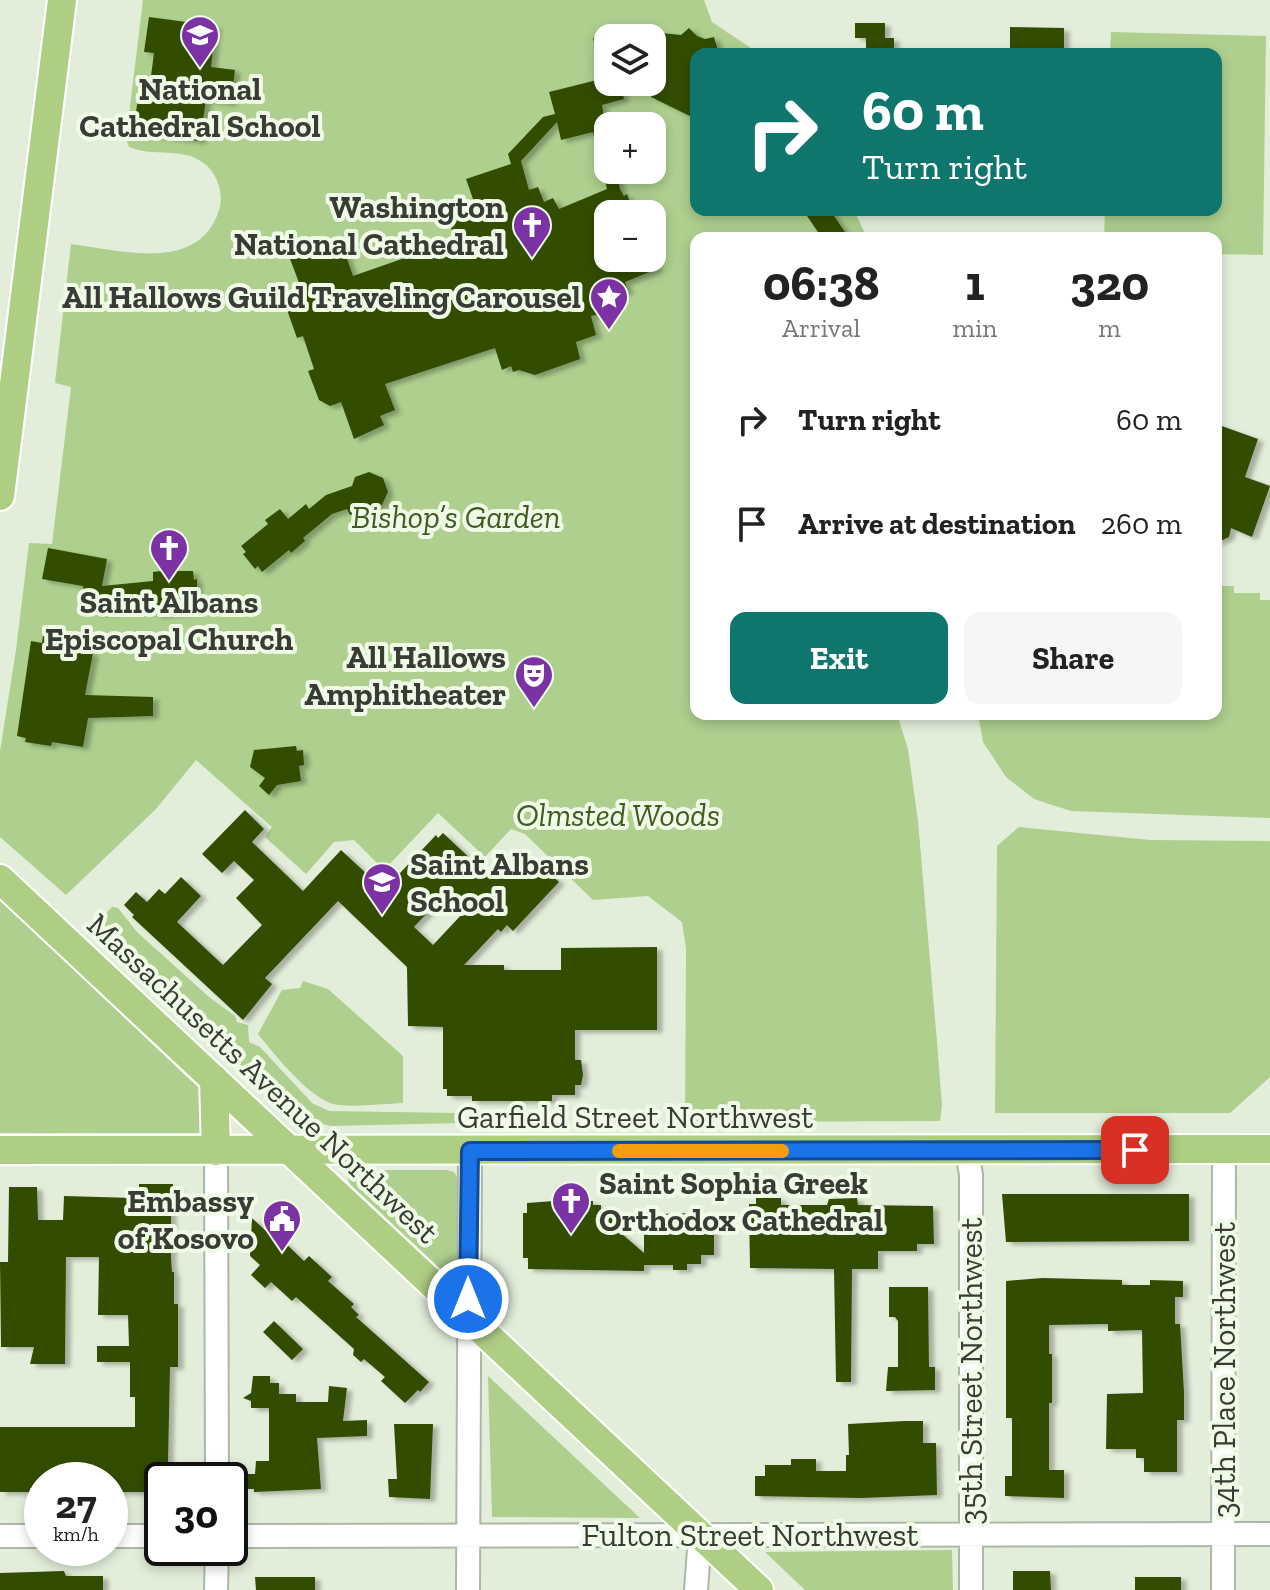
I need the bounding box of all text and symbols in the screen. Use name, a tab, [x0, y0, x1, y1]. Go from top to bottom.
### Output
school or university icon: National Cathedral School	[179, 14, 221, 69]
map controls	[594, 24, 666, 272]
button: layers	[594, 24, 666, 96]
place label: National Cathedral School	[79, 70, 321, 145]
text: 60 m	[862, 77, 984, 144]
icon: right	[730, 80, 834, 184]
button: +	[594, 112, 666, 184]
text: Turn right	[862, 145, 1027, 188]
place label: Washington National Cathedral	[234, 188, 504, 263]
button: −	[594, 200, 666, 272]
church icon: Washington National Cathedral	[511, 204, 553, 259]
text: 06:38	[763, 255, 880, 312]
text: 1	[965, 255, 985, 312]
text: 320	[1070, 255, 1149, 312]
place icon: All Hallows Guild Traveling Carousel	[588, 276, 630, 331]
place label: All Hallows Guild Traveling Carousel	[62, 278, 581, 316]
text: Arrival	[782, 312, 860, 344]
text: min	[953, 312, 997, 344]
text: m	[1098, 312, 1121, 344]
icon: right	[730, 398, 774, 442]
text: Turn right	[798, 402, 940, 438]
text: 60 m	[1116, 402, 1182, 438]
park label: Bishop’s Garden	[352, 498, 561, 536]
icon: arrive	[730, 502, 774, 546]
text: Arrive at destination	[798, 506, 1075, 542]
text: 260 m	[1101, 506, 1182, 542]
church icon: Saint Albans Episcopal Church	[148, 527, 190, 582]
place label: Saint Albans Episcopal Church	[45, 583, 294, 658]
button: Exit	[730, 612, 948, 704]
button: Share	[964, 612, 1182, 704]
place label: All Hallows Amphitheater	[304, 638, 506, 713]
theatre icon: All Hallows Amphitheater	[513, 654, 555, 709]
park label: Olmsted Woods	[516, 796, 720, 834]
place label: Saint Albans School	[410, 845, 589, 920]
school or university icon: Saint Albans School	[361, 861, 403, 916]
street label: Massachusetts Avenue Northwest	[80, 905, 447, 1251]
street label: Garfield Street Northwest	[457, 1098, 813, 1136]
pin	[1101, 1116, 1169, 1184]
icon: arrive	[1113, 1128, 1157, 1172]
place label: Saint Sophia Greek Orthodox Cathedral	[599, 1164, 883, 1239]
church icon: Saint Sophia Greek Orthodox Cathedral	[550, 1180, 592, 1235]
place label: Embassy of Kosovo	[118, 1182, 254, 1257]
public building icon: Embassy of Kosovo	[261, 1198, 303, 1253]
street label: 35th Street Northwest	[952, 1217, 990, 1525]
street label: 34th Place Northwest	[1205, 1222, 1243, 1518]
position arrow	[426, 1257, 510, 1341]
speed limit sign: 30	[144, 1462, 248, 1566]
text: 27	[55, 1480, 97, 1528]
street label: Fulton Street Northwest	[582, 1516, 919, 1554]
text: km/h	[53, 1522, 99, 1546]

